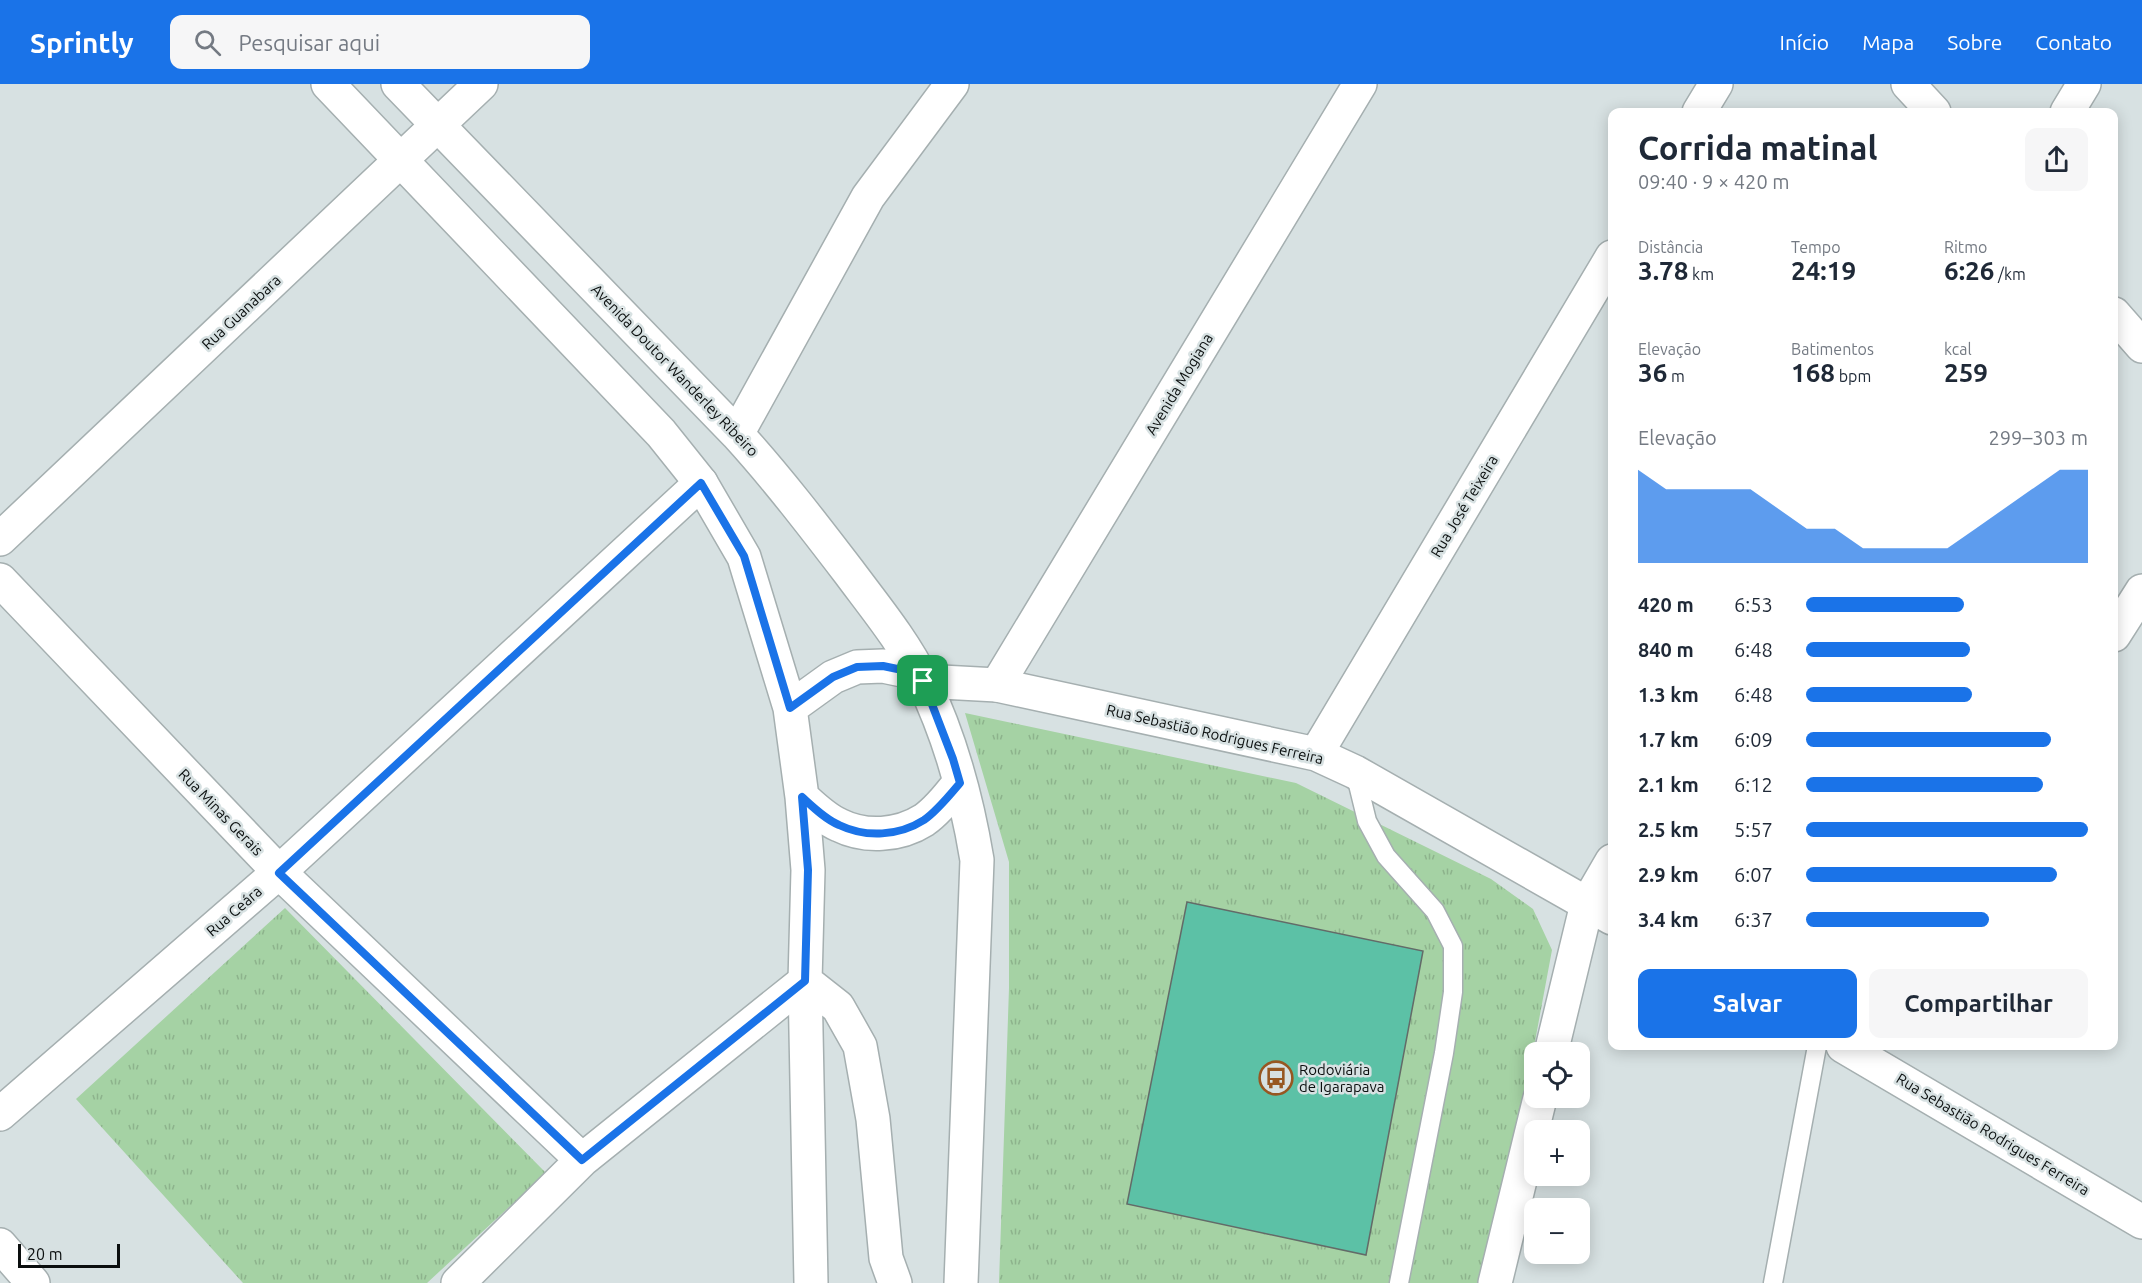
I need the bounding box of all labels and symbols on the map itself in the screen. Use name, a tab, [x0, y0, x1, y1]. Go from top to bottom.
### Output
street label: Rua Guanabara	[198, 271, 284, 353]
street label: Avenida Doutor Wanderley Ribeiro	[588, 280, 762, 460]
street label: Avenida Mogiana	[1142, 330, 1216, 438]
street label: Rua José Teixeira	[1427, 452, 1501, 560]
pin	[897, 655, 948, 706]
street label: Rua Sebastião Rodrigues Ferreira	[1105, 701, 1325, 767]
street label: Rua Minas Gerais	[175, 765, 267, 859]
street label: Rua Ceára	[203, 882, 265, 940]
bus stop icon: Rodoviária de Igarapava	[1258, 1060, 1294, 1096]
place label: Rodoviária de Igarapava	[1299, 1061, 1385, 1095]
street label: Rua Sebastião Rodrigues Ferreira	[1893, 1070, 2093, 1198]
scale bar	[18, 1241, 120, 1268]

